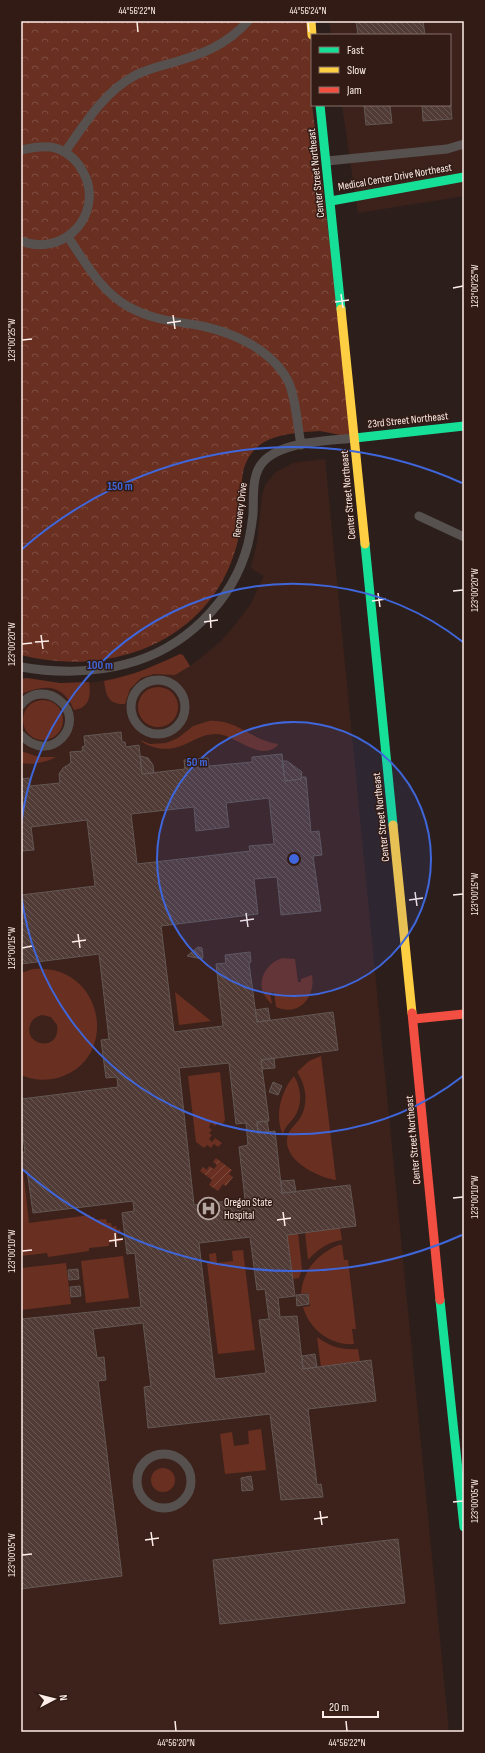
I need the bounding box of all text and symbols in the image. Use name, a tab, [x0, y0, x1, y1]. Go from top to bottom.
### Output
text: 44°56'22"N	[118, 5, 156, 17]
text: 44°56'24"N	[289, 5, 327, 17]
legend	[311, 34, 451, 106]
text: Fast	[347, 43, 364, 58]
text: Slow	[347, 63, 366, 78]
text: Jam	[346, 83, 362, 98]
street label: Center Street Northeast	[305, 127, 327, 218]
street label: Medical Center Drive Northeast	[337, 160, 454, 193]
text: 123°00'25"W	[469, 264, 481, 307]
text: 123°00'25"W	[6, 318, 18, 361]
street label: 23rd Street Northeast	[367, 409, 450, 431]
street label: Center Street Northeast	[338, 449, 358, 540]
text: 150 m	[107, 479, 133, 494]
street label: Recovery Drive	[230, 482, 250, 538]
text: 123°00'20"W	[469, 568, 481, 612]
text: 123°00'20"W	[6, 622, 18, 666]
text: 100 m	[87, 658, 113, 673]
text: 50 m	[187, 755, 207, 770]
street label: Center Street Northeast	[370, 771, 392, 862]
centre of rings	[287, 852, 301, 866]
text: 123°00'15"W	[469, 872, 481, 915]
text: 123°00'15"W	[6, 926, 18, 969]
street label: Center Street Northeast	[403, 1094, 423, 1185]
text: 123°00'10"W	[469, 1175, 481, 1218]
hospital icon: Oregon State Hospital	[196, 1195, 222, 1221]
place label: Oregon State Hospital	[224, 1196, 272, 1222]
text: 123°00'10"W	[6, 1229, 18, 1272]
text: 123°00'05"W	[469, 1479, 481, 1523]
text: 123°00'05"W	[6, 1533, 18, 1577]
north arrow	[34, 1679, 74, 1719]
scale bar	[323, 1693, 378, 1719]
text: N	[57, 1694, 70, 1702]
text: 20 m	[329, 1700, 349, 1715]
text: 44°56'20"N	[157, 1737, 195, 1749]
text: 44°56'22"N	[328, 1737, 366, 1749]

